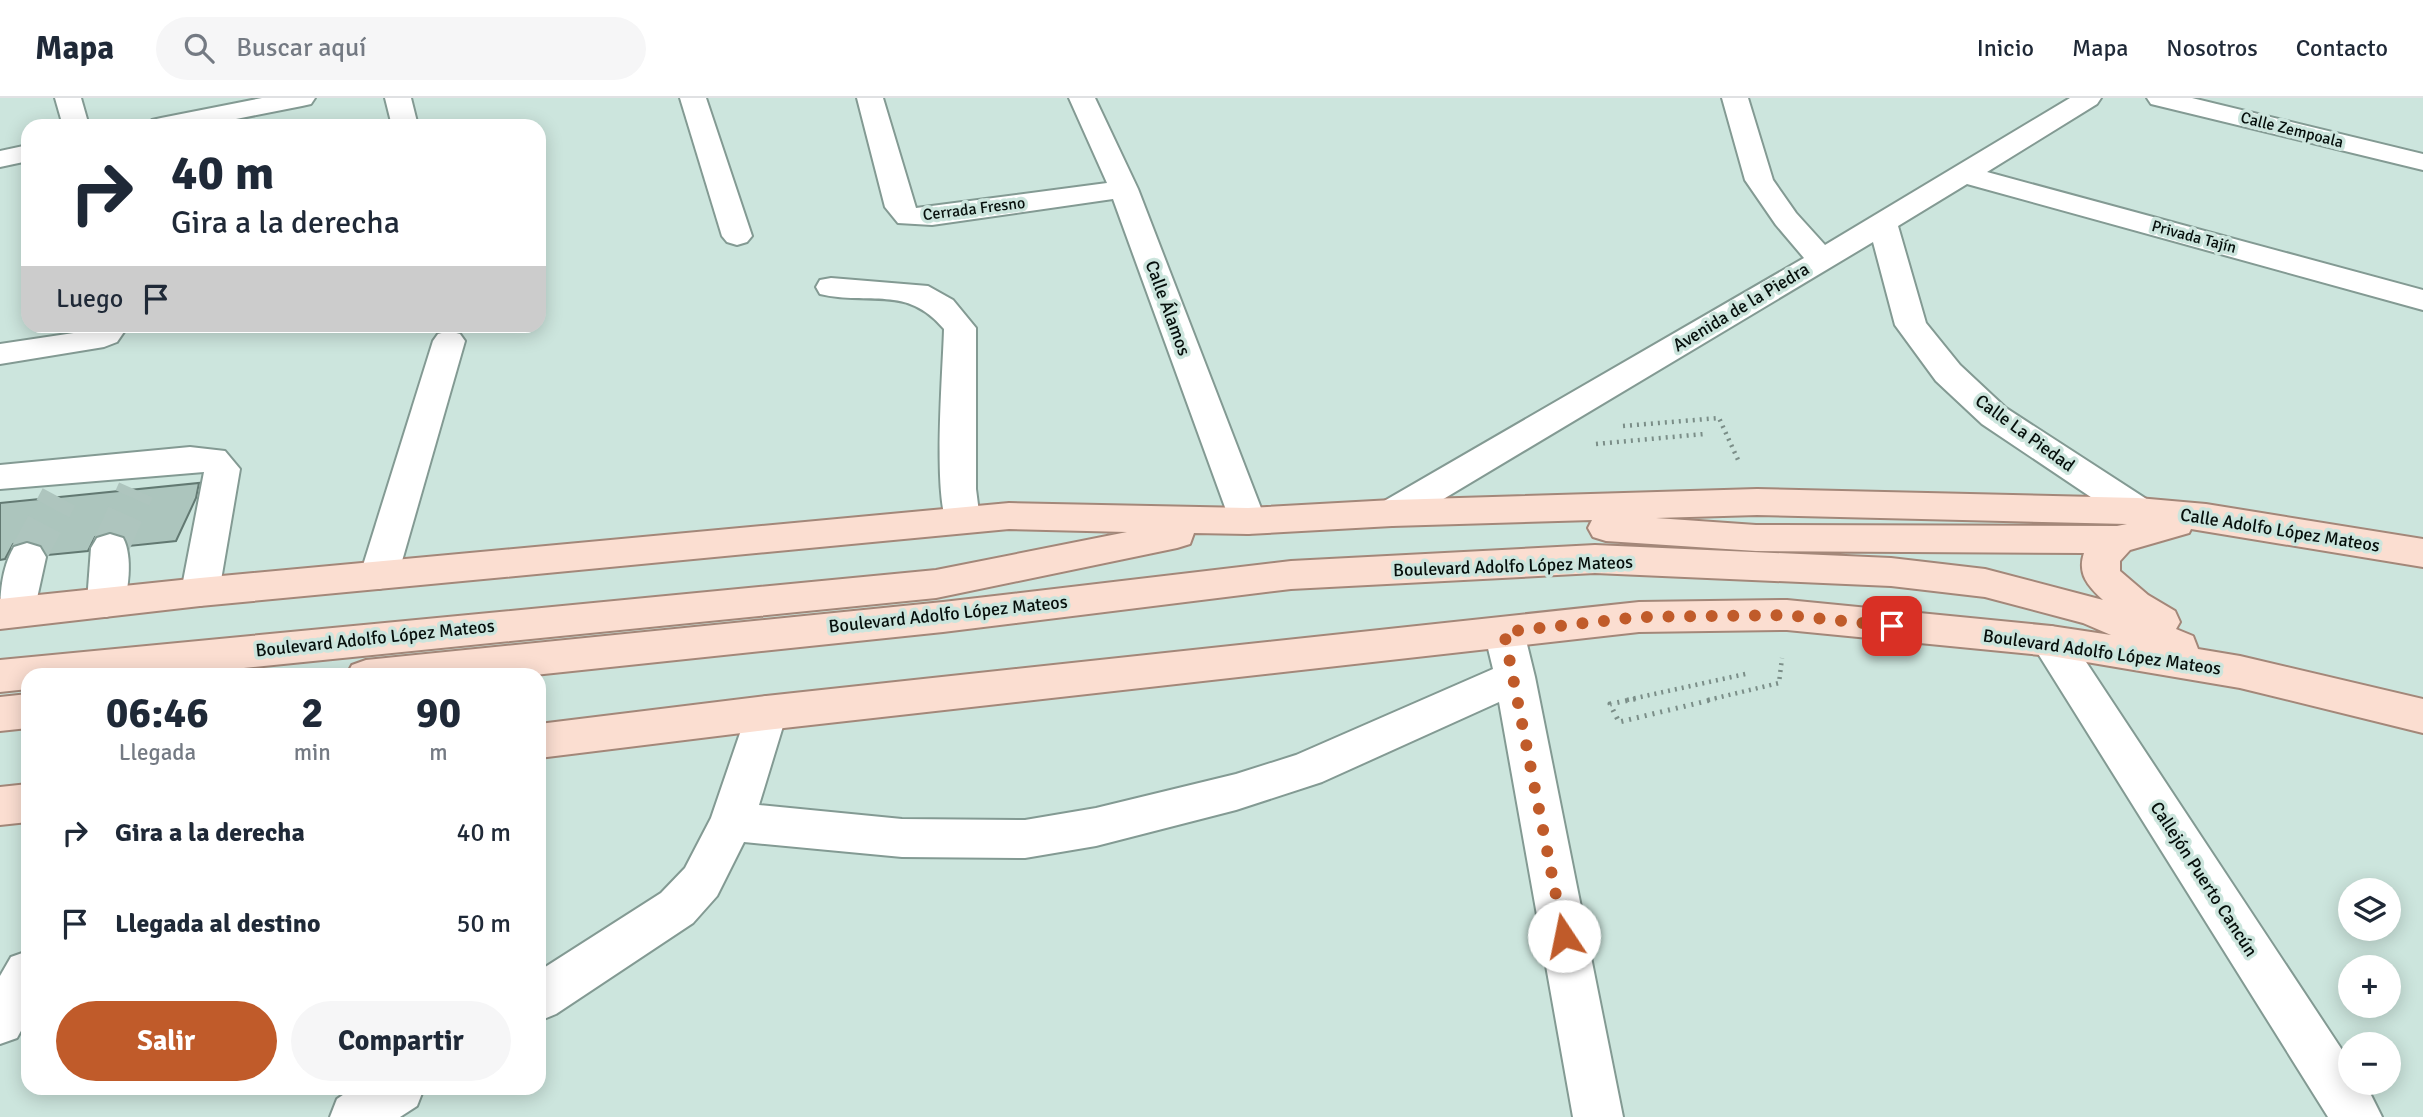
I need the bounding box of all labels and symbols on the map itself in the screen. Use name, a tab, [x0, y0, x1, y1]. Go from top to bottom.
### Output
street label: Calle Zempoala	[2238, 108, 2346, 152]
street label: Cerrada Fresno	[922, 193, 1026, 225]
street label: Privada Tajín	[2149, 216, 2239, 258]
street label: Calle Álamos	[1141, 257, 1195, 359]
street label: Avenida de la Piedra	[1669, 258, 1813, 356]
street label: Calle La Piedad	[1971, 390, 2079, 476]
street label: Calle Adolfo López Mateos	[2179, 503, 2382, 557]
street label: Boulevard Adolfo López Mateos	[1393, 551, 1633, 581]
street label: Boulevard Adolfo López Mateos	[827, 591, 1069, 637]
pin	[1862, 596, 1922, 656]
street label: Boulevard Adolfo López Mateos	[254, 615, 496, 661]
street label: Boulevard Adolfo López Mateos	[1982, 624, 2223, 680]
street label: Callejón Puerto Cancún	[2146, 797, 2262, 961]
position arrow	[1527, 899, 1601, 973]

